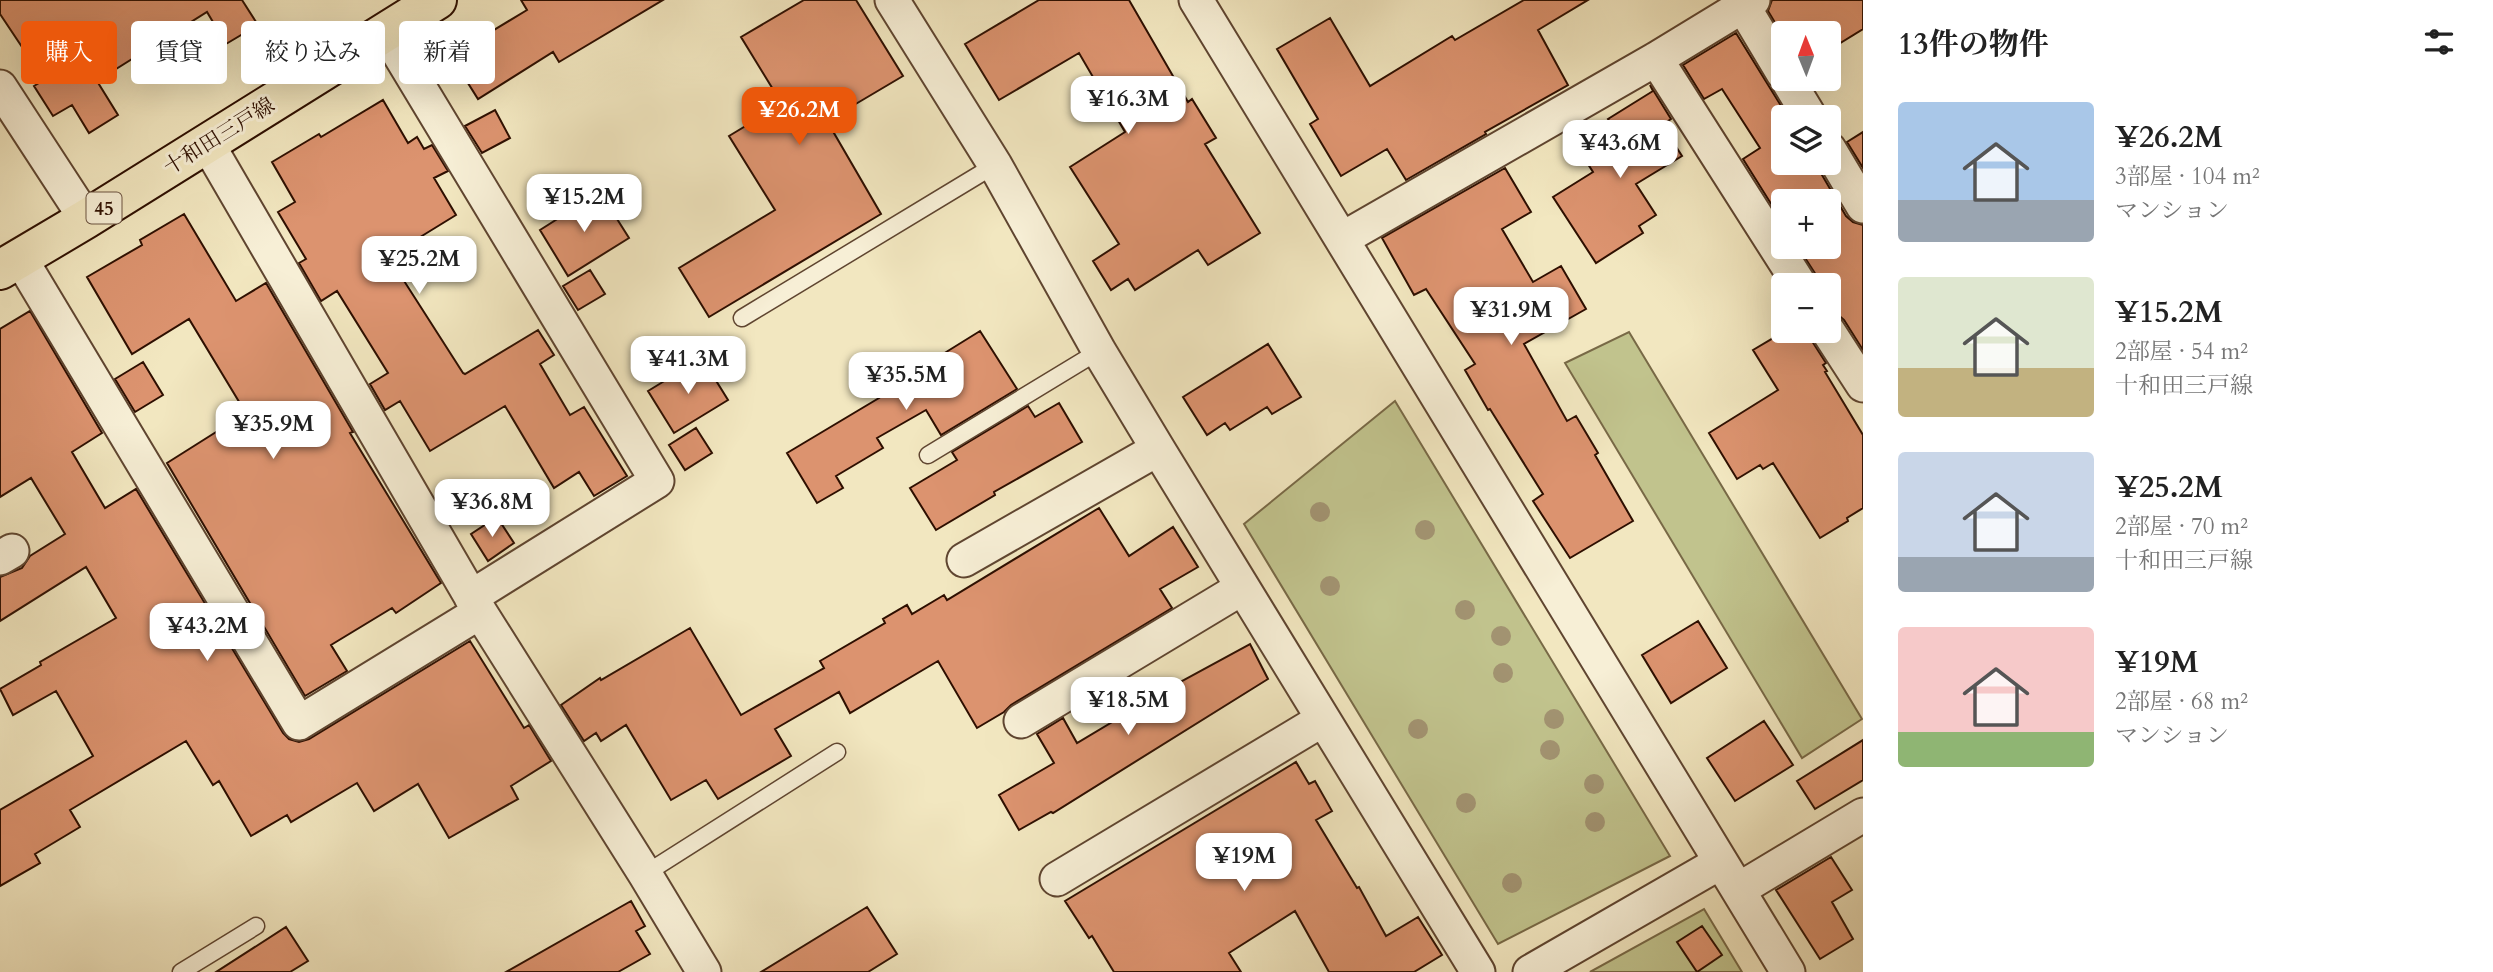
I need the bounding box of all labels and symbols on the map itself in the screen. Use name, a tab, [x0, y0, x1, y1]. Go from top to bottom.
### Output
north arrow	[1771, 21, 1841, 91]
pin: ¥16.3M	[1071, 76, 1185, 136]
pin: ¥26.2M	[742, 88, 856, 147]
street label: 十和田三戸線	[158, 91, 280, 182]
pin: ¥43.6M	[1563, 120, 1677, 180]
pin: ¥15.2M	[527, 174, 641, 234]
road number: 45	[86, 192, 122, 224]
pin: ¥25.2M	[362, 236, 476, 296]
pin: ¥31.9M	[1454, 288, 1568, 347]
pin: ¥41.3M	[631, 336, 745, 396]
pin: ¥35.5M	[849, 352, 963, 412]
pin: ¥35.9M	[216, 402, 330, 461]
pin: ¥36.8M	[435, 480, 549, 539]
pin: ¥43.2M	[150, 604, 264, 663]
pin: ¥18.5M	[1071, 678, 1185, 737]
pin: ¥19M	[1203, 834, 1285, 893]

